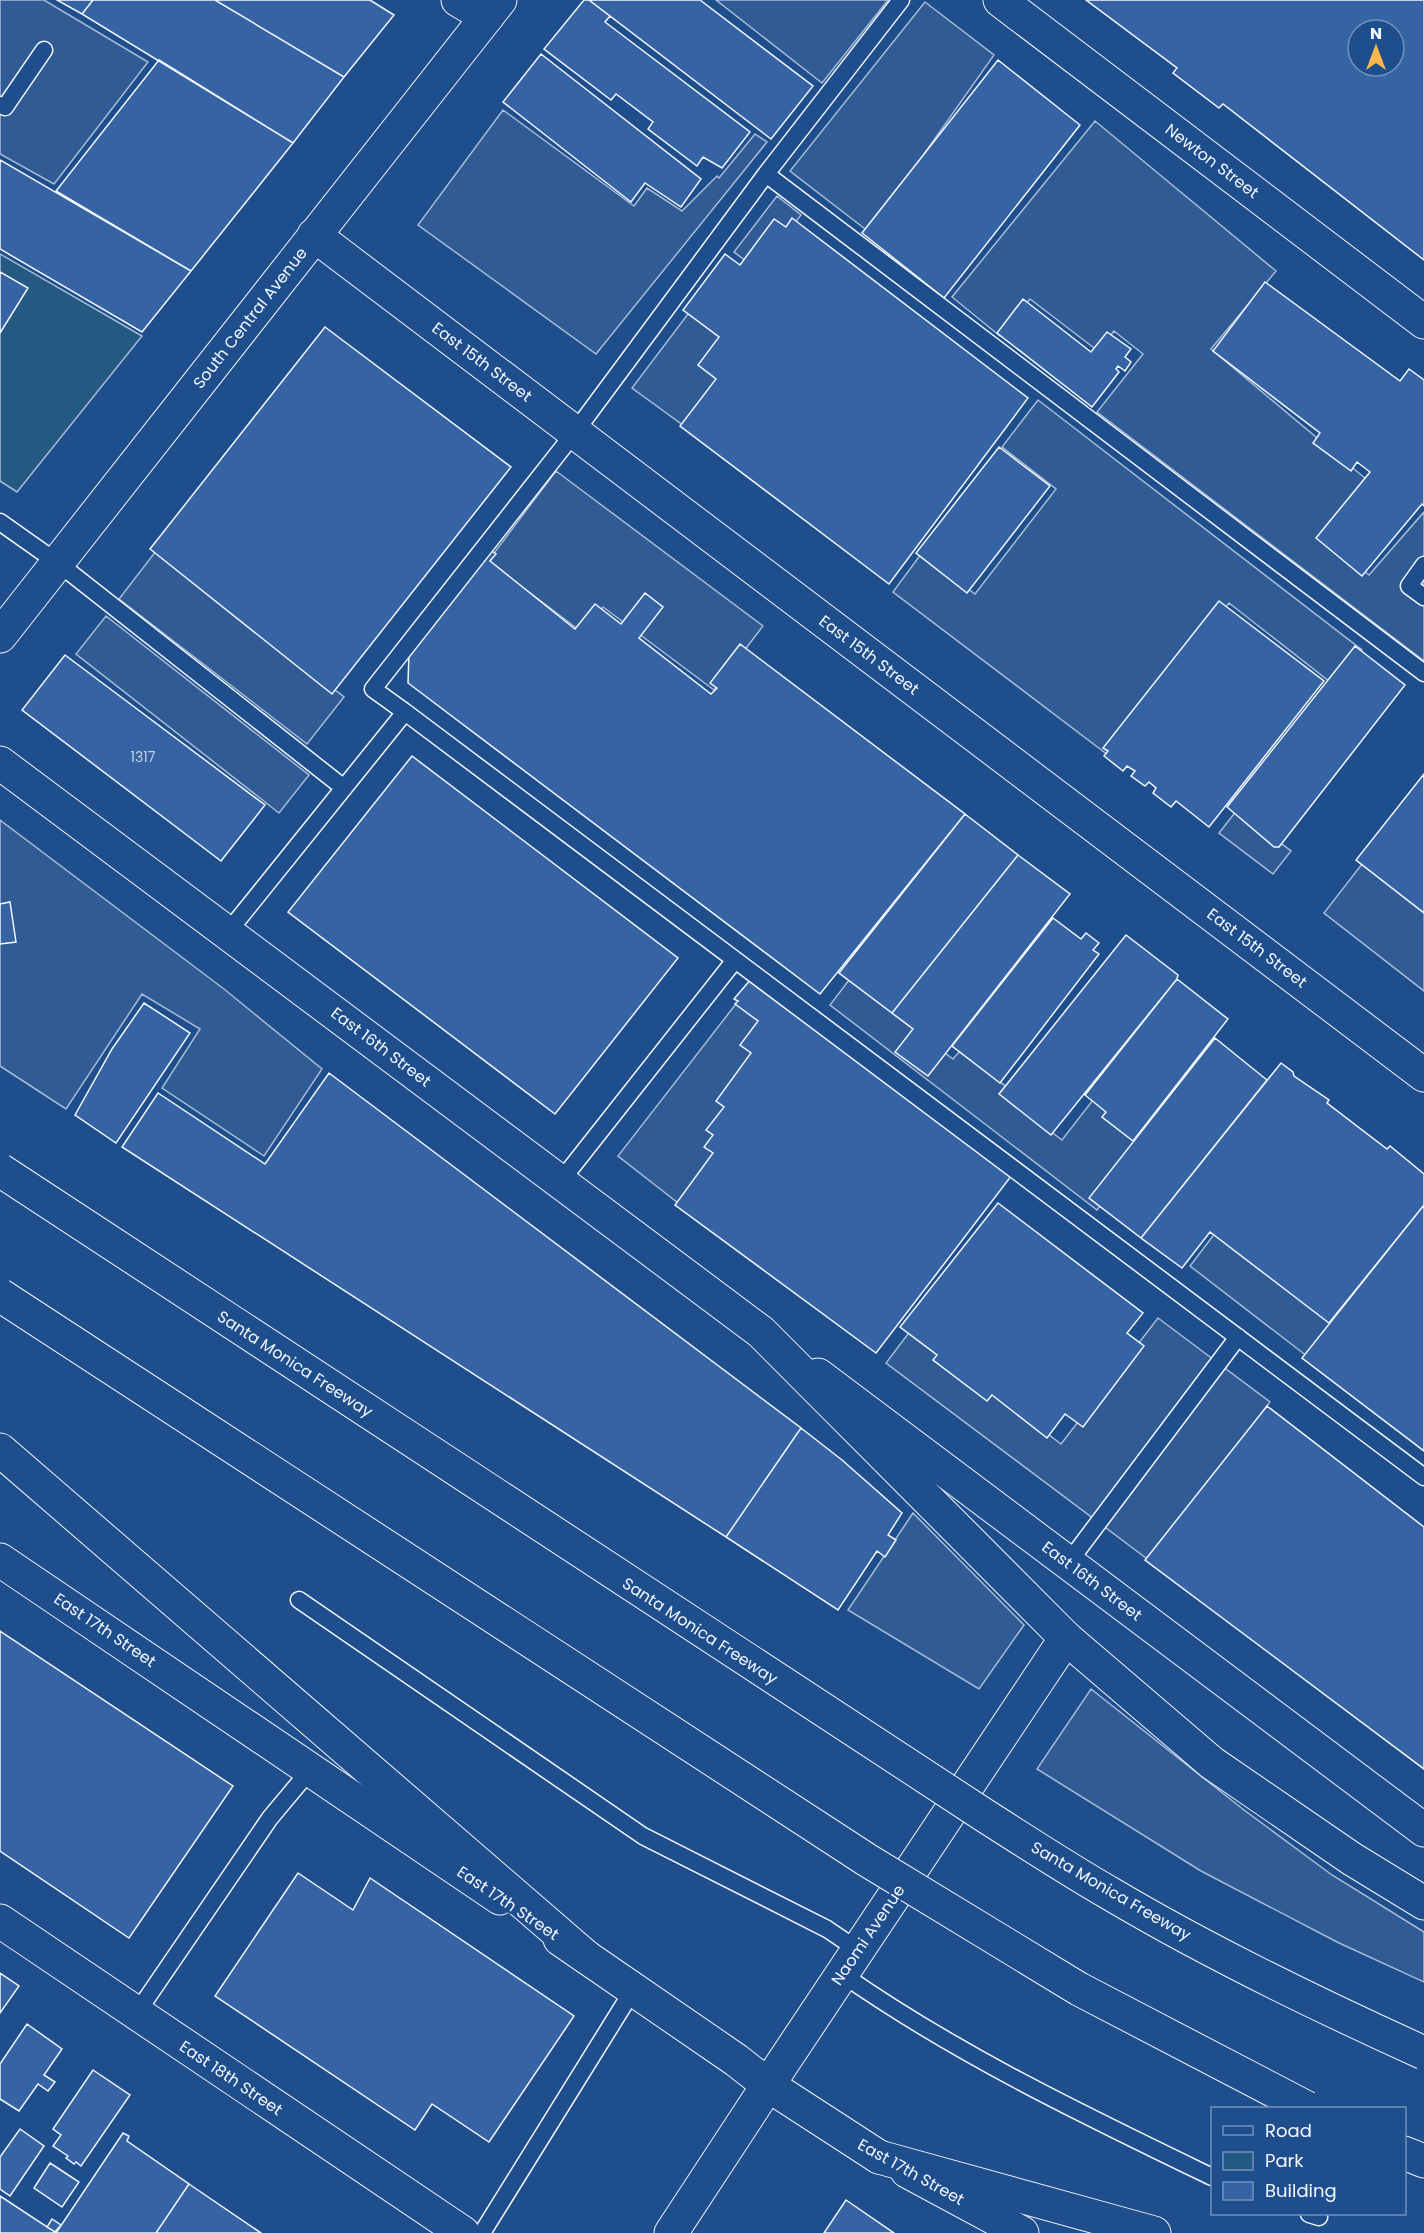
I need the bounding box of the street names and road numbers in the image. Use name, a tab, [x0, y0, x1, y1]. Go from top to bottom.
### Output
street label: Newton Street	[1160, 118, 1264, 204]
street label: South Central Avenue	[187, 242, 313, 393]
street label: East 15th Street	[427, 317, 537, 407]
street label: East 15th Street	[814, 610, 924, 700]
street label: East 15th Street	[1202, 903, 1312, 993]
street label: East 16th Street	[326, 1002, 436, 1092]
street label: Santa Monica Freeway	[213, 1305, 377, 1423]
street label: East 16th Street	[1037, 1536, 1147, 1626]
street label: Santa Monica Freeway	[618, 1572, 782, 1690]
street label: East 17th Street	[49, 1587, 161, 1673]
street label: Santa Monica Freeway	[1027, 1836, 1195, 1946]
street label: East 17th Street	[452, 1860, 564, 1946]
street label: Naomi Avenue	[826, 1880, 910, 1990]
street label: East 18th Street	[175, 2035, 287, 2121]
street label: East 17th Street	[854, 2133, 969, 2211]

